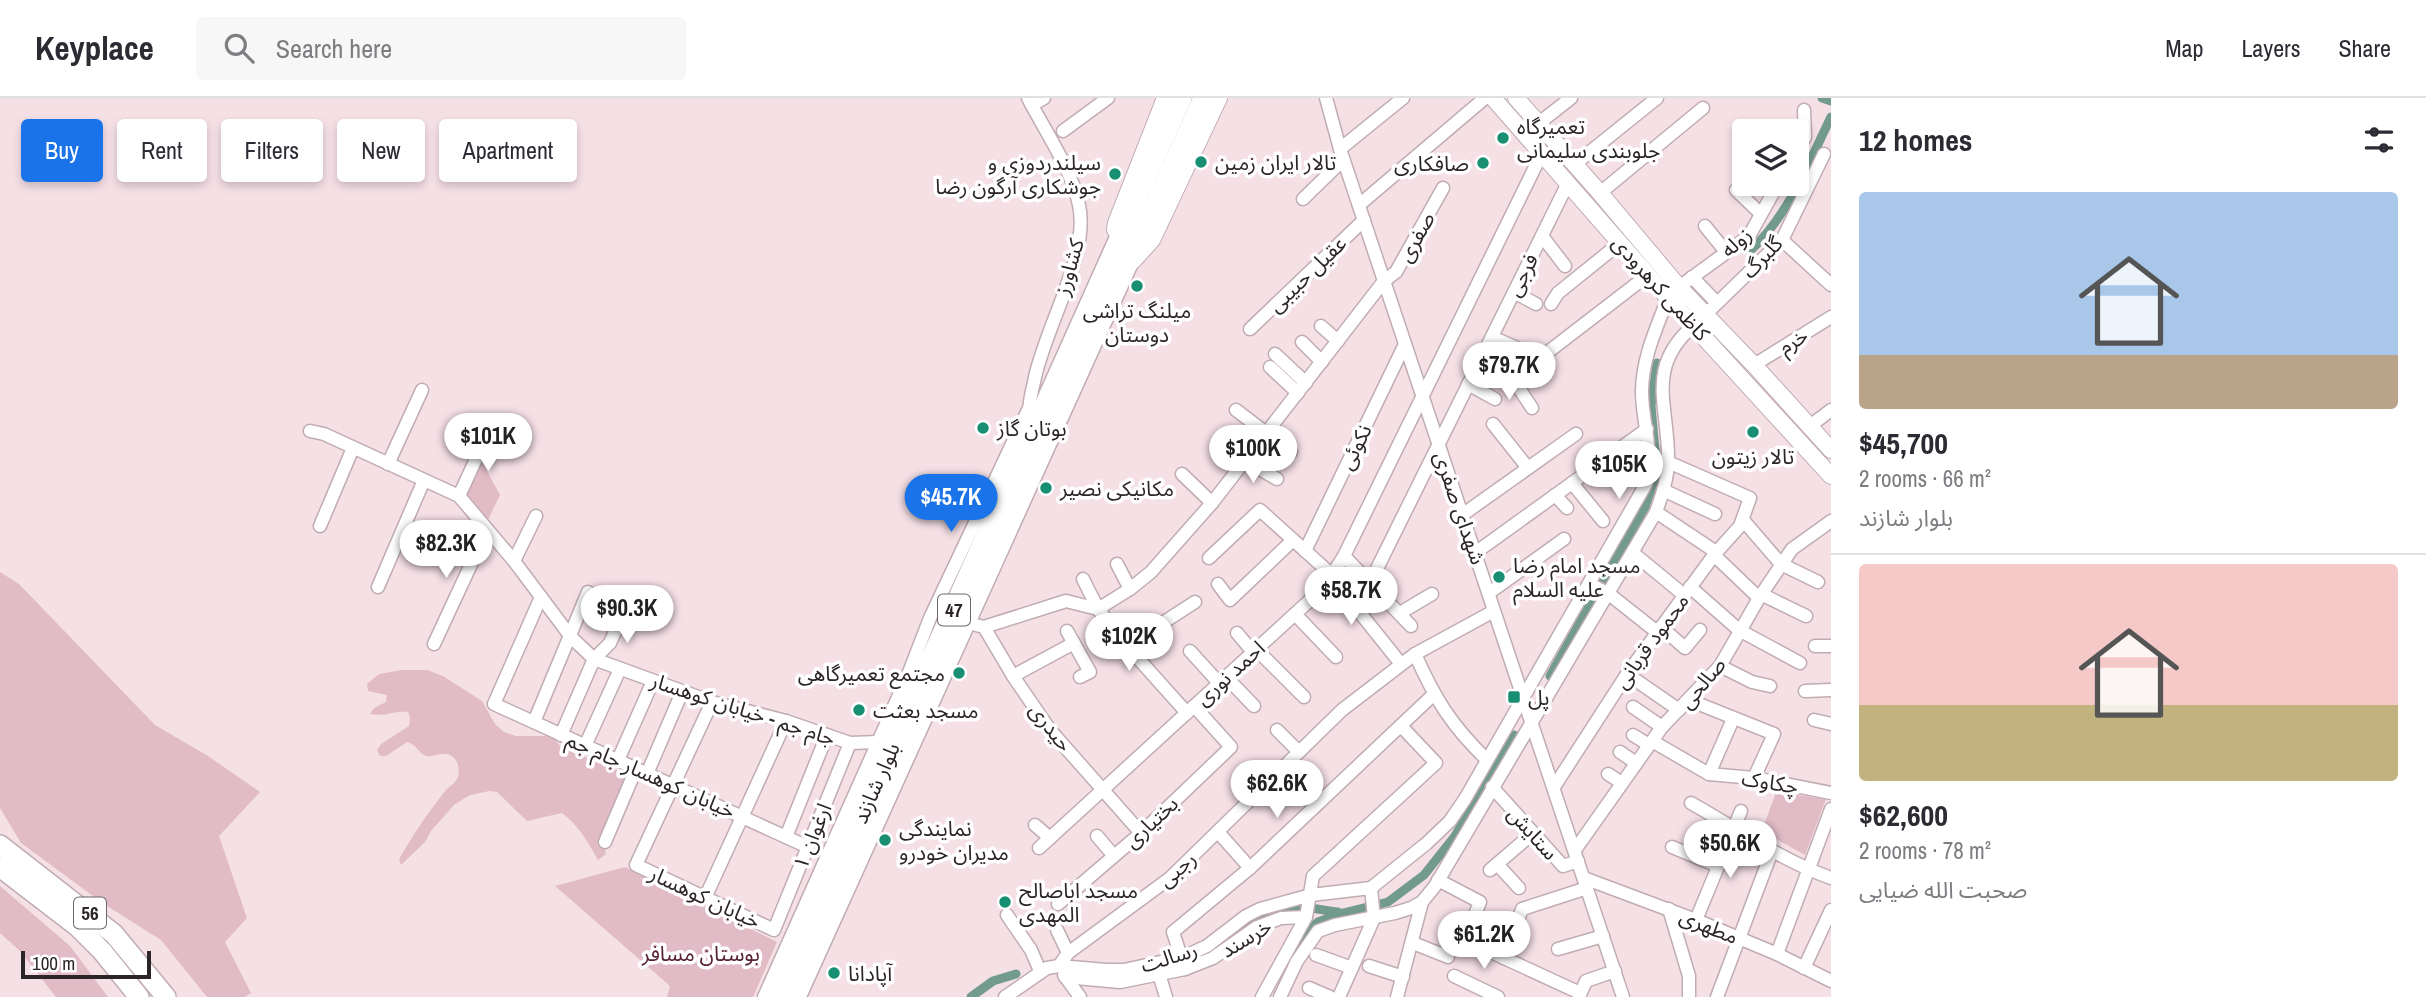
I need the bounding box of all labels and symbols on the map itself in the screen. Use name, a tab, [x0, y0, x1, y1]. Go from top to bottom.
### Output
place label: تعمیرگاه جلوبندی سلیمانی	[1517, 112, 1660, 165]
marker: تعمیرگاه جلوبندی سلیمانی	[1495, 130, 1511, 146]
place label: سیلندردوزی و جوشکاری آرگون رضا	[935, 148, 1101, 201]
place label: تالار ایران زمین	[1215, 148, 1336, 177]
place label: صافکاری	[1394, 149, 1469, 178]
marker: تالار ایران زمین	[1193, 154, 1209, 170]
marker: صافکاری	[1475, 155, 1491, 171]
marker: سیلندردوزی و جوشکاری آرگون رضا	[1107, 166, 1123, 182]
street label: صفری	[1390, 206, 1442, 267]
street label: زوله	[1714, 220, 1758, 264]
street label: عقیل حبیبی	[1261, 229, 1353, 319]
street label: کاظمی کرهرودی	[1606, 229, 1717, 347]
street label: گلبرگ	[1735, 229, 1789, 284]
street label: کشاورز	[1047, 235, 1091, 300]
street label: فرجی	[1499, 249, 1545, 301]
marker: میلنگ تراشی دوستان	[1129, 278, 1145, 294]
place label: میلنگ تراشی دوستان	[1083, 296, 1191, 349]
street label: خرم	[1773, 321, 1814, 363]
pin: $79.7K	[1452, 342, 1566, 402]
pin: $101K	[439, 414, 537, 473]
place label: بوتان گاز	[996, 414, 1067, 443]
street label: نکوئی	[1332, 419, 1378, 475]
marker: بوتان گاز	[975, 420, 991, 436]
marker: تالار زیتون	[1745, 424, 1761, 440]
pin: $100K	[1204, 426, 1302, 485]
pin: $105K	[1570, 442, 1668, 501]
place label: تالار زیتون	[1712, 442, 1794, 471]
street label: شهدای صفری	[1427, 448, 1493, 568]
pin: $45.7K	[894, 474, 1008, 534]
place label: مکانیکی نصیر	[1059, 474, 1174, 503]
marker: مکانیکی نصیر	[1038, 480, 1054, 496]
pin: $82.3K	[389, 520, 503, 580]
place label: مسجد امام رضا علیه السلام	[1513, 551, 1640, 606]
pin: $58.7K	[1294, 568, 1408, 627]
marker: مسجد امام رضا علیه السلام	[1491, 569, 1507, 585]
pin: $90.3K	[570, 586, 684, 645]
street label: محمود قربانی	[1607, 587, 1695, 695]
road number: 47	[938, 594, 970, 625]
pin: $102K	[1080, 614, 1178, 673]
street label: احمد نوری	[1189, 634, 1271, 712]
street label: صالحی	[1672, 651, 1732, 715]
place label: مجتمع تعمیرگاهی	[798, 659, 945, 689]
street label: جام جم - خیابان کوهسار	[645, 665, 839, 754]
marker: مجتمع تعمیرگاهی	[951, 665, 967, 681]
place label: پل	[1528, 683, 1550, 712]
marker: پل	[1506, 689, 1522, 705]
place label: مسجد بعثت	[873, 696, 979, 725]
street label: حیدری	[1023, 696, 1079, 758]
marker: مسجد بعثت	[851, 702, 867, 718]
street label: خیابان کوهسار جام جم	[561, 725, 740, 827]
street label: بلوار شازند	[845, 738, 907, 828]
pin: $62.6K	[1220, 760, 1334, 820]
street label: چکاوک	[1740, 763, 1800, 801]
street label: بختیاری	[1118, 789, 1184, 855]
street label: ارغوان ۱	[786, 799, 838, 873]
street label: ستایش	[1501, 800, 1565, 866]
place label: نمایندگی مدیران خودرو	[899, 814, 1009, 867]
pin: $50.6K	[1673, 820, 1787, 880]
marker: نمایندگی مدیران خودرو	[877, 832, 893, 848]
street label: رجبی	[1152, 844, 1202, 894]
street label: خیابان کوهسار	[644, 858, 765, 935]
place label: مسجد اباصالح المهدی	[1019, 876, 1138, 929]
marker: مسجد اباصالح المهدی	[997, 894, 1013, 910]
road number: 56	[74, 898, 106, 928]
street label: مطهری	[1675, 901, 1743, 951]
street label: خرسند	[1215, 911, 1277, 965]
pin: $61.2K	[1427, 912, 1541, 971]
street label: رسالت	[1137, 935, 1201, 979]
park label: بوستان مسافر	[641, 939, 760, 968]
scale bar	[21, 948, 150, 980]
place label: آپادانا	[848, 959, 893, 988]
marker: آپادانا	[826, 965, 842, 981]

